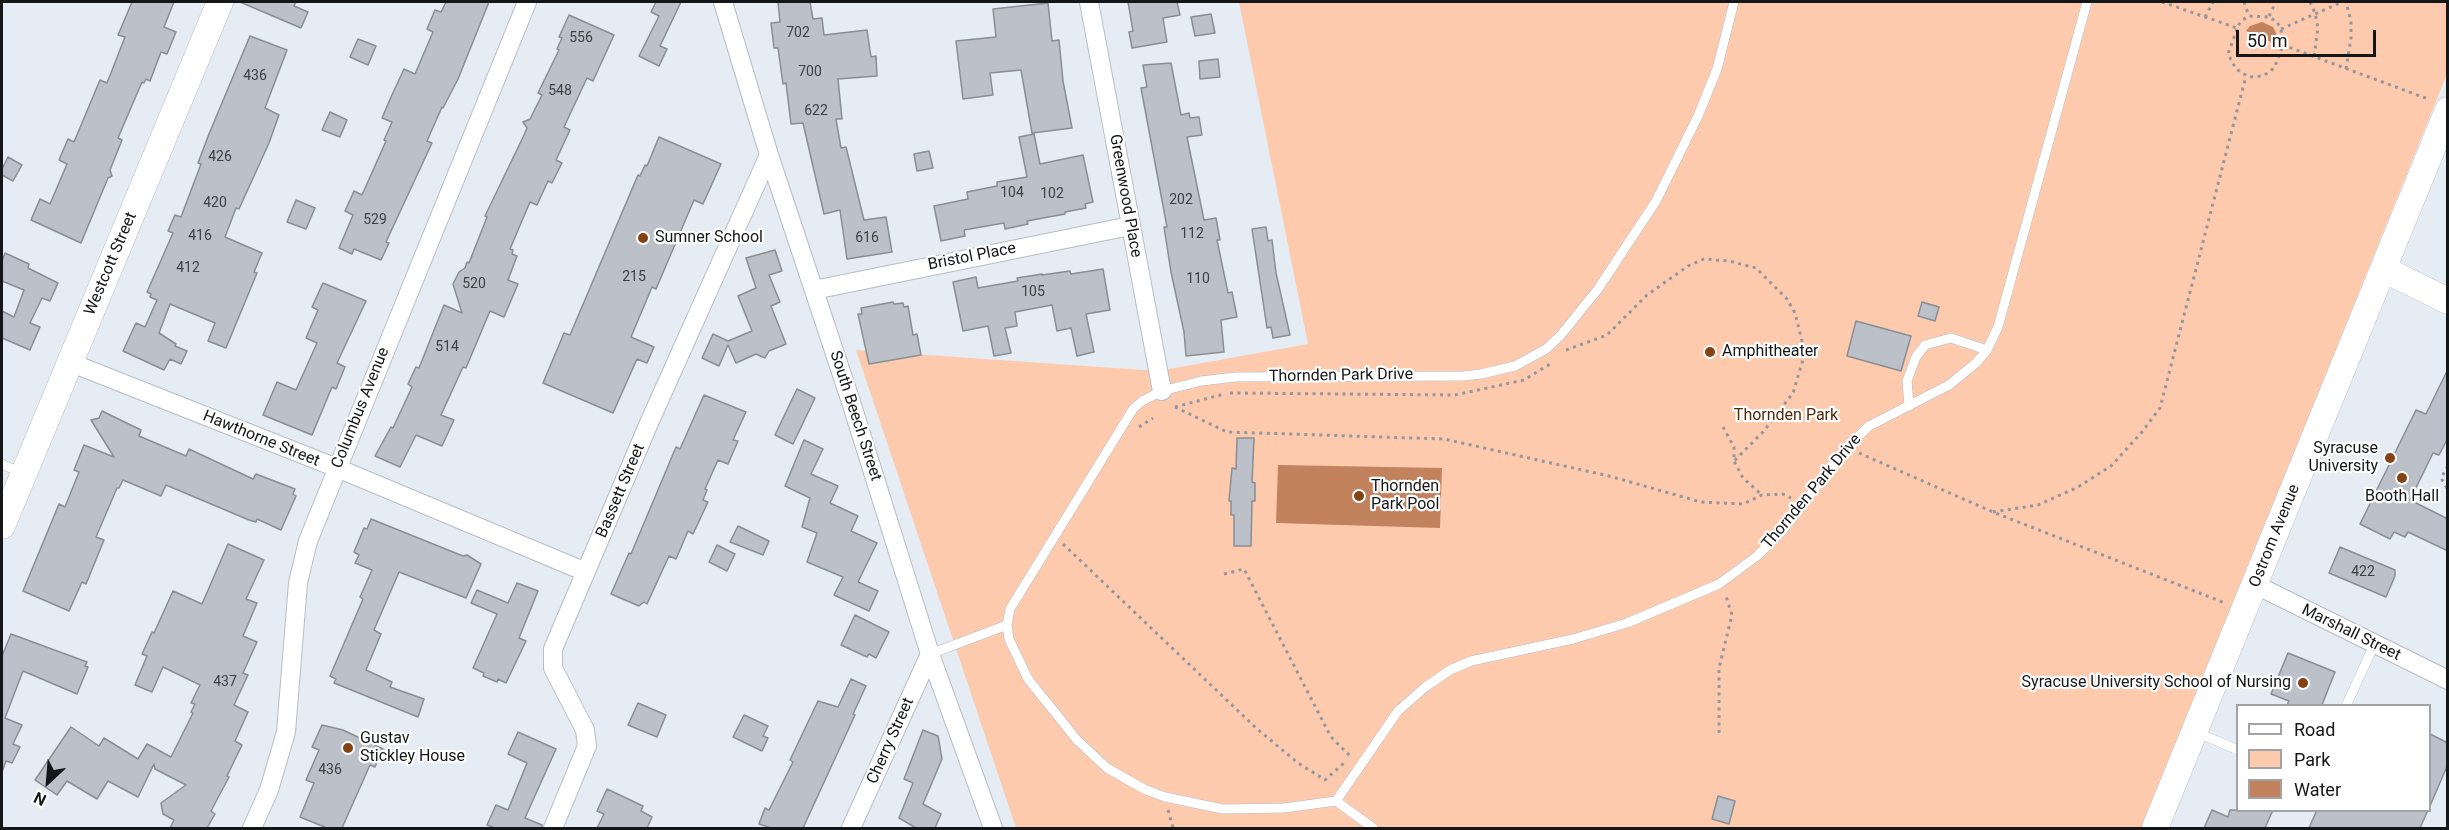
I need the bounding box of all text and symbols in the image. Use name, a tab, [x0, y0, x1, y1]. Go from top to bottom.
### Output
scale bar	[2239, 18, 2378, 56]
house number: 702	[786, 25, 810, 41]
house number: 556	[569, 30, 593, 46]
text: 50 m	[2247, 30, 2287, 51]
house number: 700	[798, 64, 822, 80]
house number: 436	[243, 68, 267, 84]
house number: 548	[548, 83, 572, 99]
house number: 622	[804, 103, 828, 119]
street label: Greenwood Place	[1105, 133, 1145, 259]
house number: 426	[208, 149, 232, 165]
house number: 104	[1000, 185, 1024, 201]
house number: 102	[1040, 186, 1064, 202]
house number: 202	[1169, 192, 1193, 208]
house number: 420	[203, 195, 227, 211]
street label: Westcott Street	[81, 210, 141, 318]
house number: 529	[363, 212, 387, 228]
house number: 112	[1180, 226, 1204, 242]
house number: 416	[188, 228, 212, 244]
place label: Sumner School	[655, 228, 763, 248]
house number: 616	[855, 230, 879, 246]
marker: Sumner School	[636, 231, 650, 245]
street label: Bristol Place	[926, 239, 1018, 275]
house number: 412	[176, 260, 200, 276]
house number: 215	[622, 269, 646, 285]
house number: 110	[1186, 271, 1210, 287]
house number: 520	[462, 276, 486, 292]
house number: 105	[1021, 284, 1045, 300]
house number: 514	[435, 339, 459, 355]
place label: Amphitheater	[1722, 342, 1819, 362]
street label: Columbus Avenue	[328, 345, 394, 471]
marker: Amphitheater	[1703, 345, 1717, 359]
street label: South Beech Street	[825, 348, 885, 484]
street label: Thornden Park Drive	[1269, 365, 1413, 387]
park label: Thornden Park	[1734, 406, 1838, 426]
street label: Hawthorne Street	[200, 407, 322, 471]
street label: Thornden Park Drive	[1758, 431, 1866, 553]
place label: Syracuse University	[2308, 439, 2378, 477]
street label: Bassett Street	[593, 441, 649, 541]
marker: Syracuse University	[2383, 451, 2397, 465]
marker: Booth Hall	[2395, 471, 2409, 485]
place label: Thornden Park Pool	[1371, 477, 1439, 515]
street label: Ostrom Avenue	[2246, 482, 2304, 590]
place label: Booth Hall	[2365, 487, 2439, 507]
marker: Thornden Park Pool	[1352, 489, 1366, 503]
house number: 422	[2351, 564, 2375, 580]
street label: Marshall Street	[2298, 601, 2404, 665]
place label: Syracuse University School of Nursing	[2022, 673, 2291, 693]
house number: 437	[213, 674, 237, 690]
marker: Syracuse University School of Nursing	[2296, 676, 2310, 690]
street label: Cherry Street	[863, 695, 919, 787]
legend	[2236, 704, 2431, 812]
text: Road	[2294, 719, 2335, 740]
place label: Gustav Stickley House	[360, 729, 465, 767]
marker: Gustav Stickley House	[341, 741, 355, 755]
text: Park	[2294, 749, 2330, 770]
north arrow	[18, 752, 78, 812]
house number: 436	[318, 762, 342, 778]
text: Water	[2294, 779, 2341, 800]
text: N	[31, 788, 49, 810]

